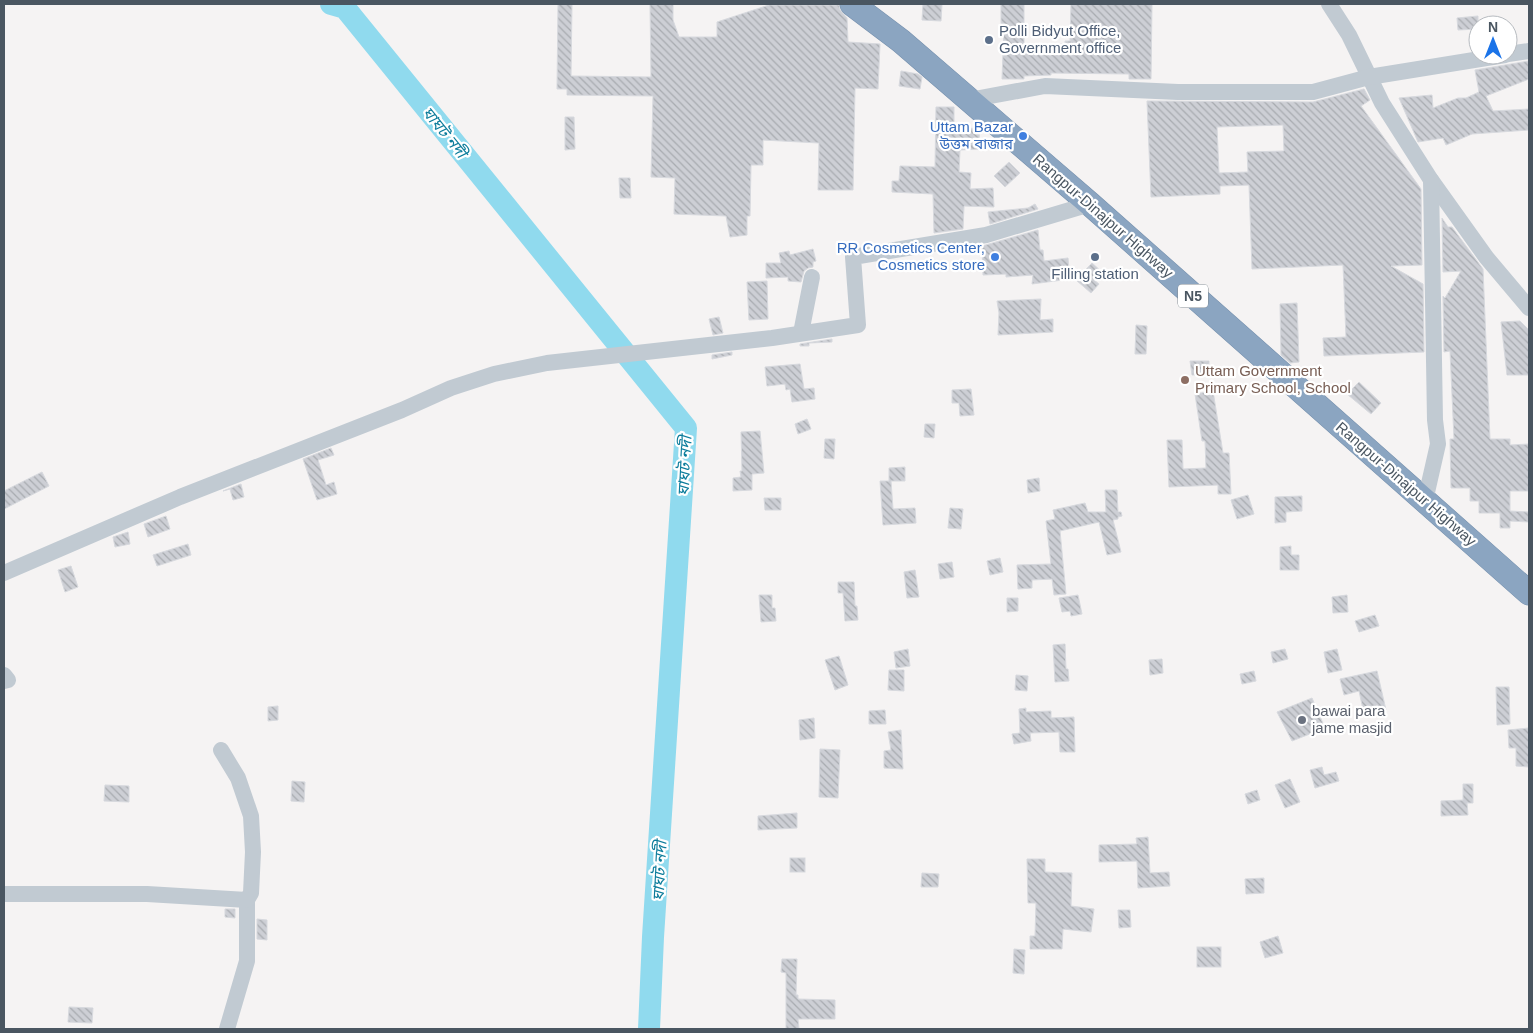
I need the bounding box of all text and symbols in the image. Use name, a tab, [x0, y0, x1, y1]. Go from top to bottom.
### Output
north arrow	[1468, 15, 1518, 65]
text: N	[1488, 19, 1498, 35]
place label: Polli Bidyut Office, Government office	[999, 22, 1121, 56]
marker: Polli Bidyut Office, Government office	[983, 34, 995, 46]
water label: ঘাঘট নদী	[419, 103, 473, 163]
place label: Uttam Bazar উত্তম বাজার	[930, 118, 1014, 152]
marker: Uttam Bazar উত্তম বাজার	[1017, 130, 1029, 142]
street label: Rangpur-Dinajpur Highway	[1030, 150, 1177, 281]
place label: RR Cosmetics Center, Cosmetics store	[837, 239, 985, 273]
marker: RR Cosmetics Center, Cosmetics store	[989, 251, 1001, 263]
marker: Filling station	[1089, 251, 1101, 263]
place label: Filling station	[1051, 265, 1139, 282]
road number: N5	[1178, 284, 1208, 308]
place label: Uttam Government Primary School, School	[1195, 362, 1351, 396]
marker: Uttam Government Primary School, School	[1179, 374, 1191, 386]
street label: Rangpur-Dinajpur Highway	[1333, 418, 1480, 549]
water label: ঘাঘট নদী	[673, 433, 695, 496]
place label: bawai para jame masjid	[1311, 702, 1392, 736]
marker: bawai para jame masjid	[1296, 714, 1308, 726]
water label: ঘাঘট নদী	[648, 838, 670, 901]

